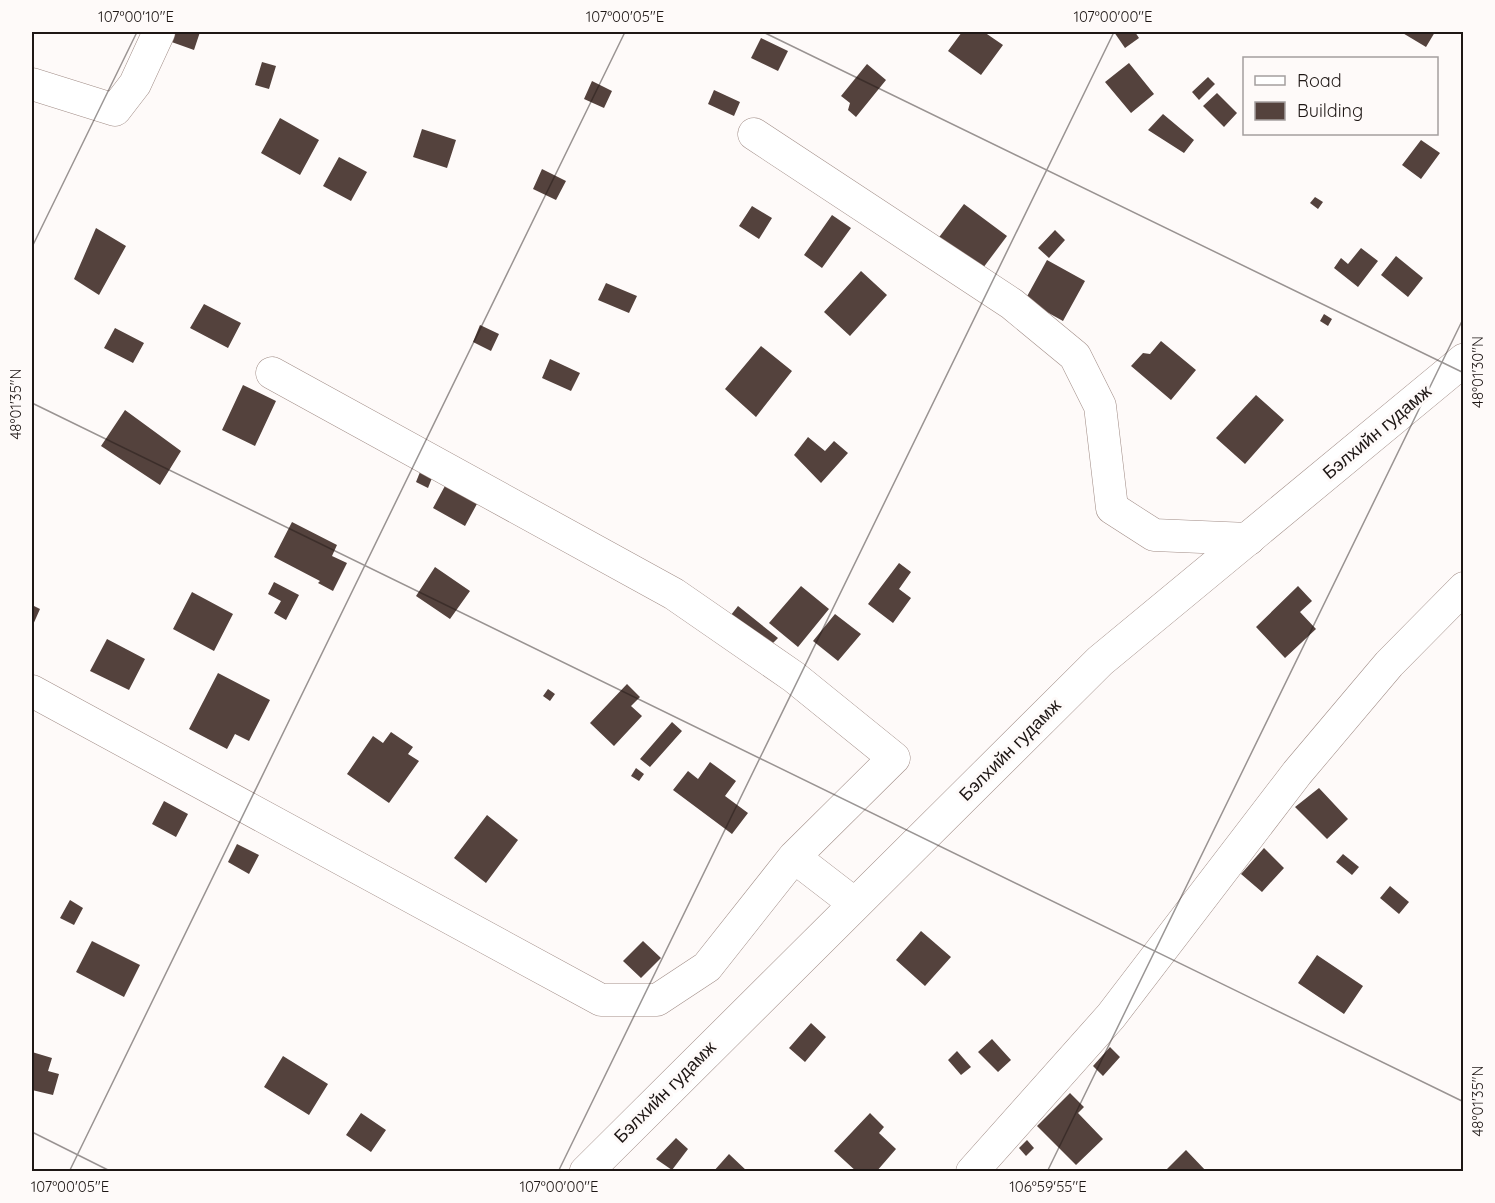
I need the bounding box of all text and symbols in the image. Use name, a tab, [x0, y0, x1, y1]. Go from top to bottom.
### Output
text: 107°00'10"E	[98, 7, 174, 26]
text: 107°00'05"E	[586, 7, 664, 26]
text: 107°00'00"E	[1073, 7, 1153, 26]
legend	[1243, 57, 1438, 135]
text: Road	[1297, 69, 1342, 92]
text: Building	[1297, 99, 1363, 122]
text: 48°01'30"N	[1468, 336, 1487, 408]
text: 48°01'35"N	[6, 368, 25, 440]
street label: Бэлхийн гудамж	[1318, 379, 1436, 484]
street label: Бэлхийн гудамж	[954, 694, 1065, 805]
street label: Бэлхийн гудамж	[609, 1036, 720, 1147]
text: 48°01'35"N	[1468, 1065, 1487, 1137]
text: 107°00'05"E	[31, 1177, 109, 1196]
text: 107°00'00"E	[519, 1177, 599, 1196]
text: 106°59'55"E	[1009, 1177, 1087, 1196]

